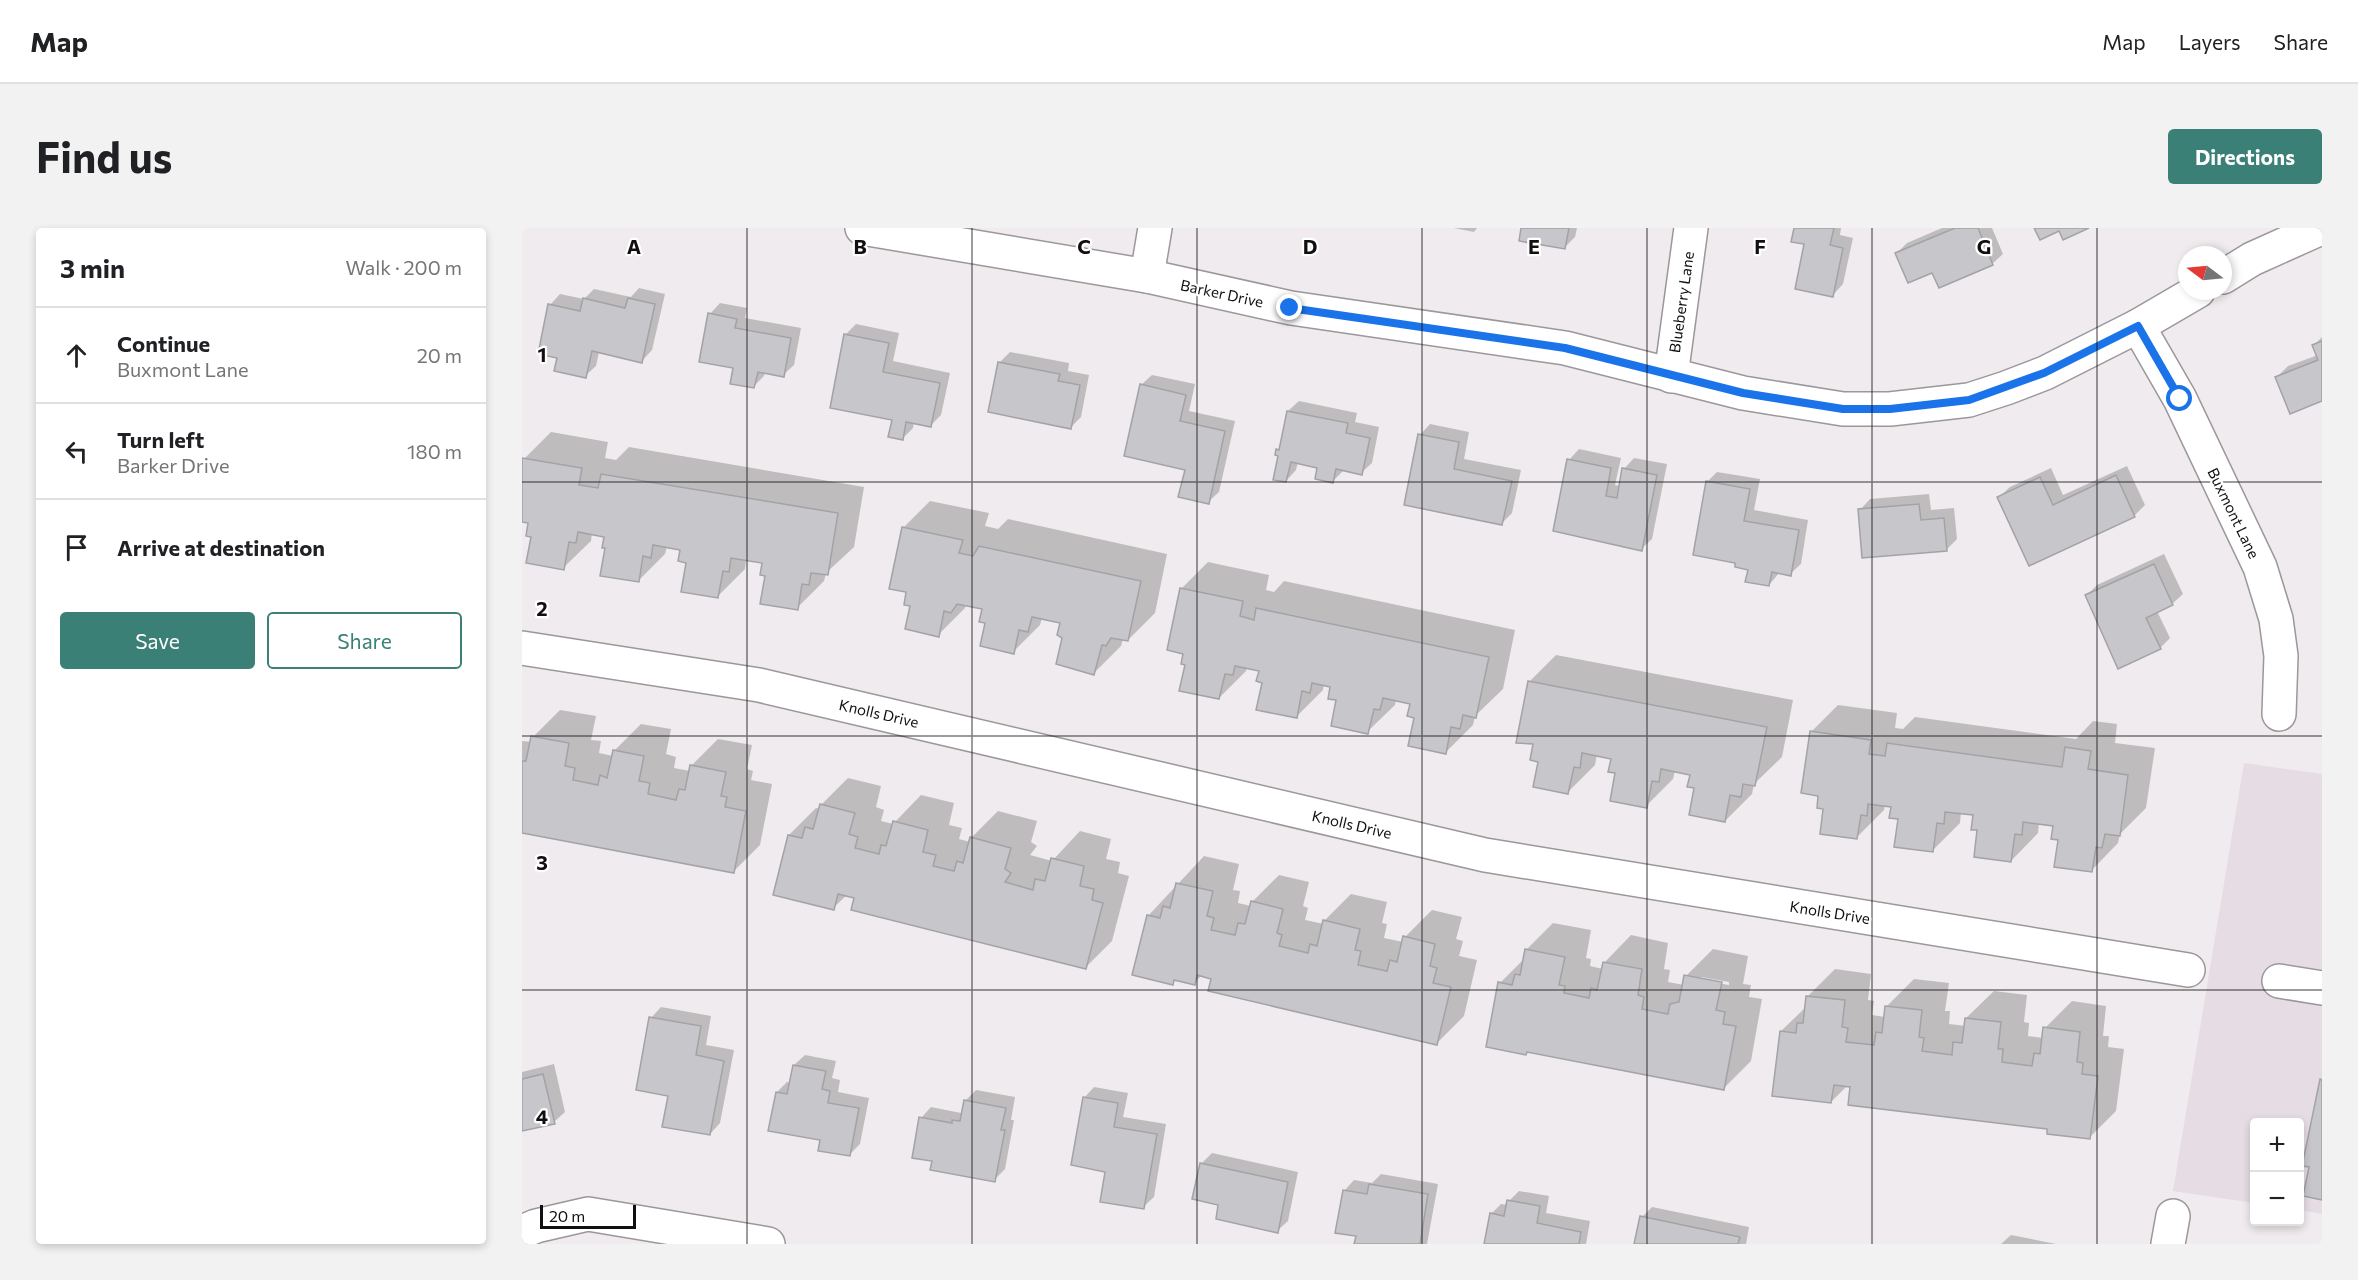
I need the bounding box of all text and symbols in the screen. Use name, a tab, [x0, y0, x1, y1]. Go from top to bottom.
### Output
text: Map	[30, 24, 88, 58]
text: Map	[2102, 29, 2146, 54]
text: Layers	[2179, 29, 2241, 54]
text: Share	[2274, 29, 2328, 54]
button: Directions	[2168, 129, 2322, 184]
text: Find us	[36, 130, 172, 182]
text: A	[627, 234, 641, 258]
text: B	[853, 234, 867, 258]
text: C	[1077, 234, 1091, 258]
text: D	[1303, 234, 1317, 258]
text: E	[1528, 234, 1540, 258]
text: F	[1754, 234, 1766, 258]
text: G	[1977, 234, 1991, 258]
north arrow	[2178, 246, 2232, 300]
street label: Blueberry Lane	[1665, 250, 1697, 354]
text: 3 min	[60, 252, 125, 283]
text: Walk · 200 m	[345, 255, 462, 279]
street label: Barker Drive	[1179, 275, 1265, 311]
route end	[1276, 294, 1302, 320]
text: Continue	[117, 330, 210, 357]
icon: ahead	[60, 339, 93, 372]
text: 1	[537, 342, 547, 366]
text: 20 m	[417, 343, 462, 367]
text: Buxmont Lane	[117, 357, 249, 381]
route start	[2166, 385, 2192, 411]
text: Turn left	[117, 426, 204, 453]
icon: left	[60, 435, 93, 468]
text: 180 m	[407, 439, 462, 463]
text: Barker Drive	[117, 453, 229, 477]
street label: Buxmont Lane	[2204, 465, 2264, 561]
icon: arrive	[60, 531, 93, 564]
text: Arrive at destination	[117, 534, 325, 561]
text: 2	[536, 596, 548, 620]
button: Save	[60, 612, 255, 669]
button: Share	[267, 612, 462, 669]
street label: Knolls Drive	[837, 695, 921, 731]
street label: Knolls Drive	[1310, 806, 1394, 842]
text: 3	[536, 850, 548, 874]
street label: Knolls Drive	[1788, 897, 1872, 927]
text: 4	[536, 1104, 548, 1128]
map controls	[2250, 1118, 2304, 1226]
button: +	[2250, 1118, 2304, 1172]
button: −	[2250, 1172, 2304, 1226]
scale bar	[540, 1202, 636, 1230]
text: 20 m	[549, 1206, 585, 1225]

